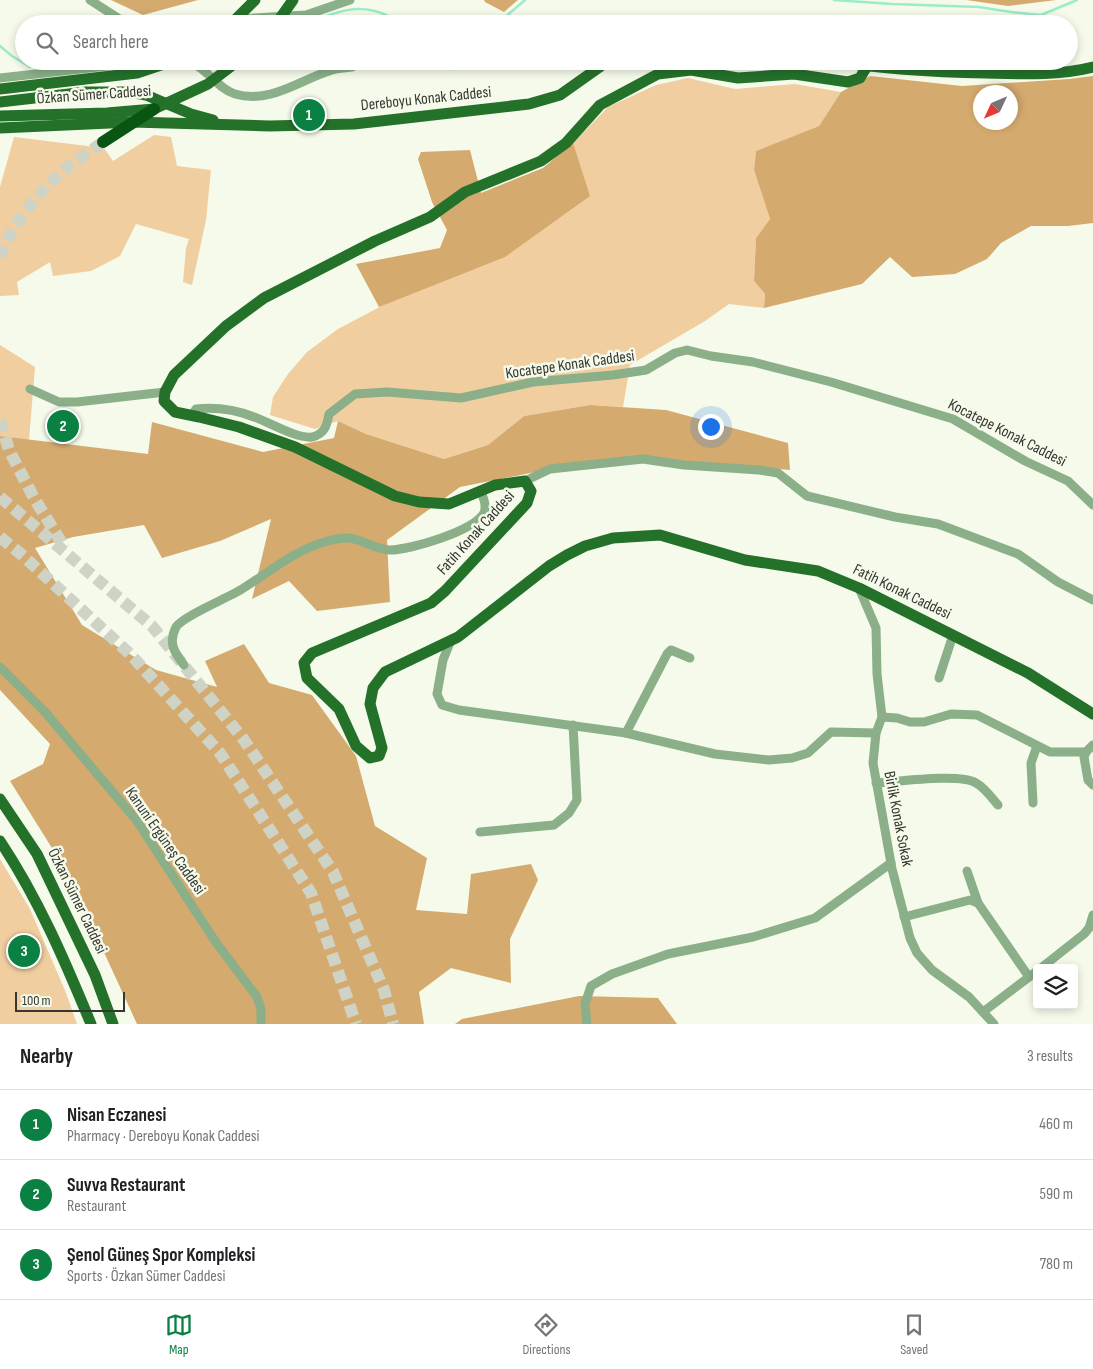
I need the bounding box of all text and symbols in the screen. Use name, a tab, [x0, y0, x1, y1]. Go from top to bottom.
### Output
search box	[15, 15, 1078, 70]
icon: search	[33, 29, 61, 57]
text: Search here	[73, 31, 149, 54]
street label: Özkan Sümer Caddesi	[36, 82, 152, 108]
street label: Dereboyu Konak Caddesi	[360, 83, 492, 115]
north arrow	[973, 85, 1018, 130]
pin: 1	[293, 96, 325, 134]
street label: Kocatepe Konak Caddesi	[504, 347, 636, 383]
street label: Kocatepe Konak Caddesi	[945, 395, 1069, 471]
pin: 2	[47, 407, 79, 445]
your location	[698, 414, 724, 440]
street label: Fatih Konak Caddesi	[433, 487, 519, 579]
street label: Fatih Konak Caddesi	[850, 560, 954, 624]
street label: Birlik Konak Sokak	[879, 770, 917, 868]
street label: Kanuni Ergüneş Caddesi	[121, 784, 209, 898]
street label: Özkan Sümer Caddesi	[43, 845, 111, 957]
pin: 3	[8, 932, 40, 970]
map controls	[1033, 964, 1078, 1009]
button: layers	[1033, 964, 1078, 1009]
scale bar	[15, 989, 125, 1012]
text: 100 m	[22, 992, 51, 1009]
text: Nearby	[20, 1044, 73, 1069]
text: 3 results	[1027, 1047, 1073, 1066]
text: Nisan Eczanesi	[67, 1104, 166, 1127]
text: 1	[33, 1115, 39, 1134]
text: 460 m	[1039, 1115, 1073, 1134]
text: Pharmacy · Dereboyu Konak Caddesi	[67, 1127, 260, 1146]
text: Suvva Restaurant	[67, 1174, 185, 1197]
text: 2	[32, 1185, 40, 1204]
text: 590 m	[1040, 1185, 1073, 1204]
text: Restaurant	[67, 1197, 126, 1216]
text: Şenol Güneş Spor Kompleksi	[67, 1244, 255, 1267]
text: 3	[32, 1255, 40, 1274]
text: 780 m	[1040, 1255, 1073, 1274]
text: Sports · Özkan Sümer Caddesi	[67, 1267, 226, 1286]
tab: Map	[165, 1311, 193, 1358]
tab: Directions	[522, 1311, 571, 1358]
tab: Saved	[900, 1311, 928, 1358]

